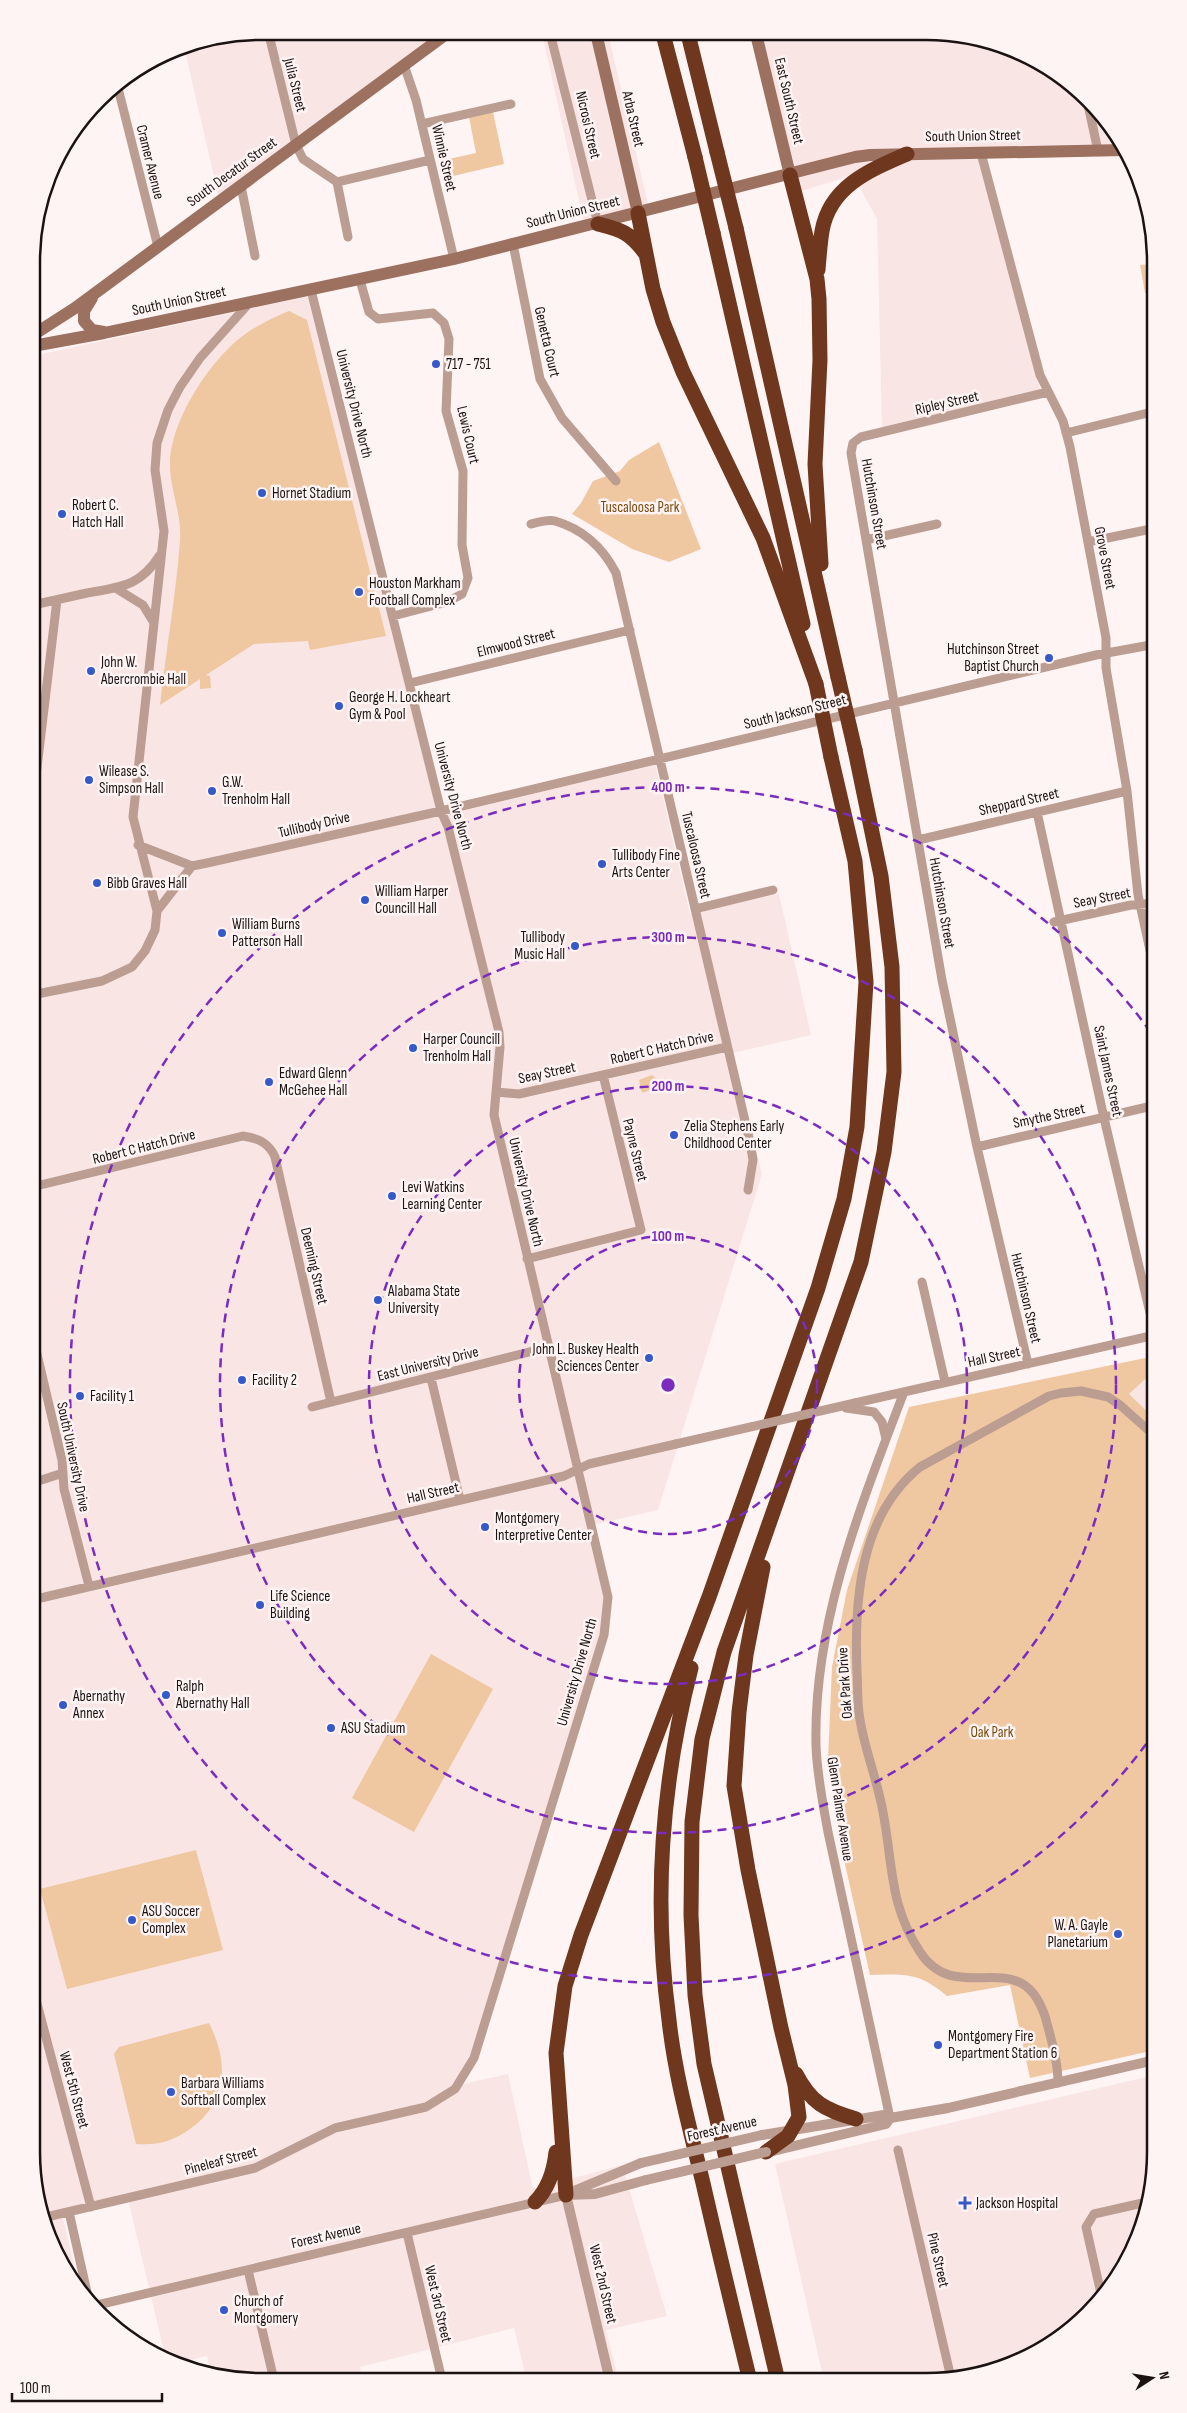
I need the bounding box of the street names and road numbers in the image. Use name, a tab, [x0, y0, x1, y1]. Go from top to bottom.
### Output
street label: Julia Street	[279, 55, 311, 114]
street label: East South Street	[770, 56, 808, 146]
street label: Arba Street	[617, 88, 649, 149]
street label: Nicrosi Street	[571, 89, 605, 161]
street label: Cramer Avenue	[132, 123, 168, 201]
street label: Winnie Street	[427, 123, 461, 194]
street label: South Union Street	[925, 126, 1021, 146]
street label: South Decatur Street	[183, 133, 281, 211]
street label: South Union Street	[524, 191, 622, 233]
street label: South Union Street	[130, 282, 228, 320]
street label: Genetta Court	[530, 305, 564, 380]
street label: University Drive North	[331, 348, 377, 460]
street label: Ripley Street	[913, 386, 981, 420]
street label: Lewis Court	[452, 404, 484, 466]
street label: Hutchinson Street	[857, 457, 891, 551]
street label: Grove Street	[1090, 525, 1120, 591]
street label: Elmwood Street	[475, 624, 557, 662]
street label: South Jackson Street	[742, 690, 849, 734]
street label: University Drive North	[429, 740, 477, 852]
street label: Sheppard Street	[977, 783, 1061, 820]
street label: Tullibody Drive	[276, 808, 352, 842]
street label: Tuscaloosa Street	[677, 810, 715, 901]
street label: Hutchinson Street	[925, 856, 959, 950]
street label: Seay Street	[1072, 883, 1133, 913]
street label: Saint James Street	[1089, 1024, 1127, 1119]
street label: Robert C Hatch Drive	[609, 1027, 715, 1069]
street label: Seay Street	[517, 1058, 578, 1088]
street label: Smythe Street	[1011, 1099, 1087, 1133]
street label: Payne Street	[618, 1117, 652, 1184]
street label: Robert C Hatch Drive	[91, 1125, 197, 1169]
street label: University Drive North	[504, 1136, 548, 1248]
street label: Deeming Street	[296, 1226, 332, 1307]
street label: Hutchinson Street	[1006, 1251, 1046, 1345]
street label: East University Drive	[375, 1342, 481, 1386]
street label: Hall Street	[966, 1342, 1022, 1372]
street label: South University Drive	[52, 1400, 94, 1514]
street label: Hall Street	[405, 1478, 461, 1508]
street label: University Drive North	[553, 1616, 601, 1728]
street label: Oak Park Drive	[833, 1647, 857, 1719]
street label: Glenn Palmer Avenue	[822, 1756, 858, 1862]
street label: West 5th Street	[55, 2049, 93, 2131]
street label: Forest Avenue	[685, 2112, 759, 2146]
street label: Pineleaf Street	[183, 2142, 260, 2180]
street label: Forest Avenue	[289, 2219, 363, 2253]
street label: Pine Street	[922, 2231, 954, 2290]
street label: West 2nd Street	[585, 2243, 621, 2326]
street label: West 3rd Street	[420, 2264, 456, 2345]

